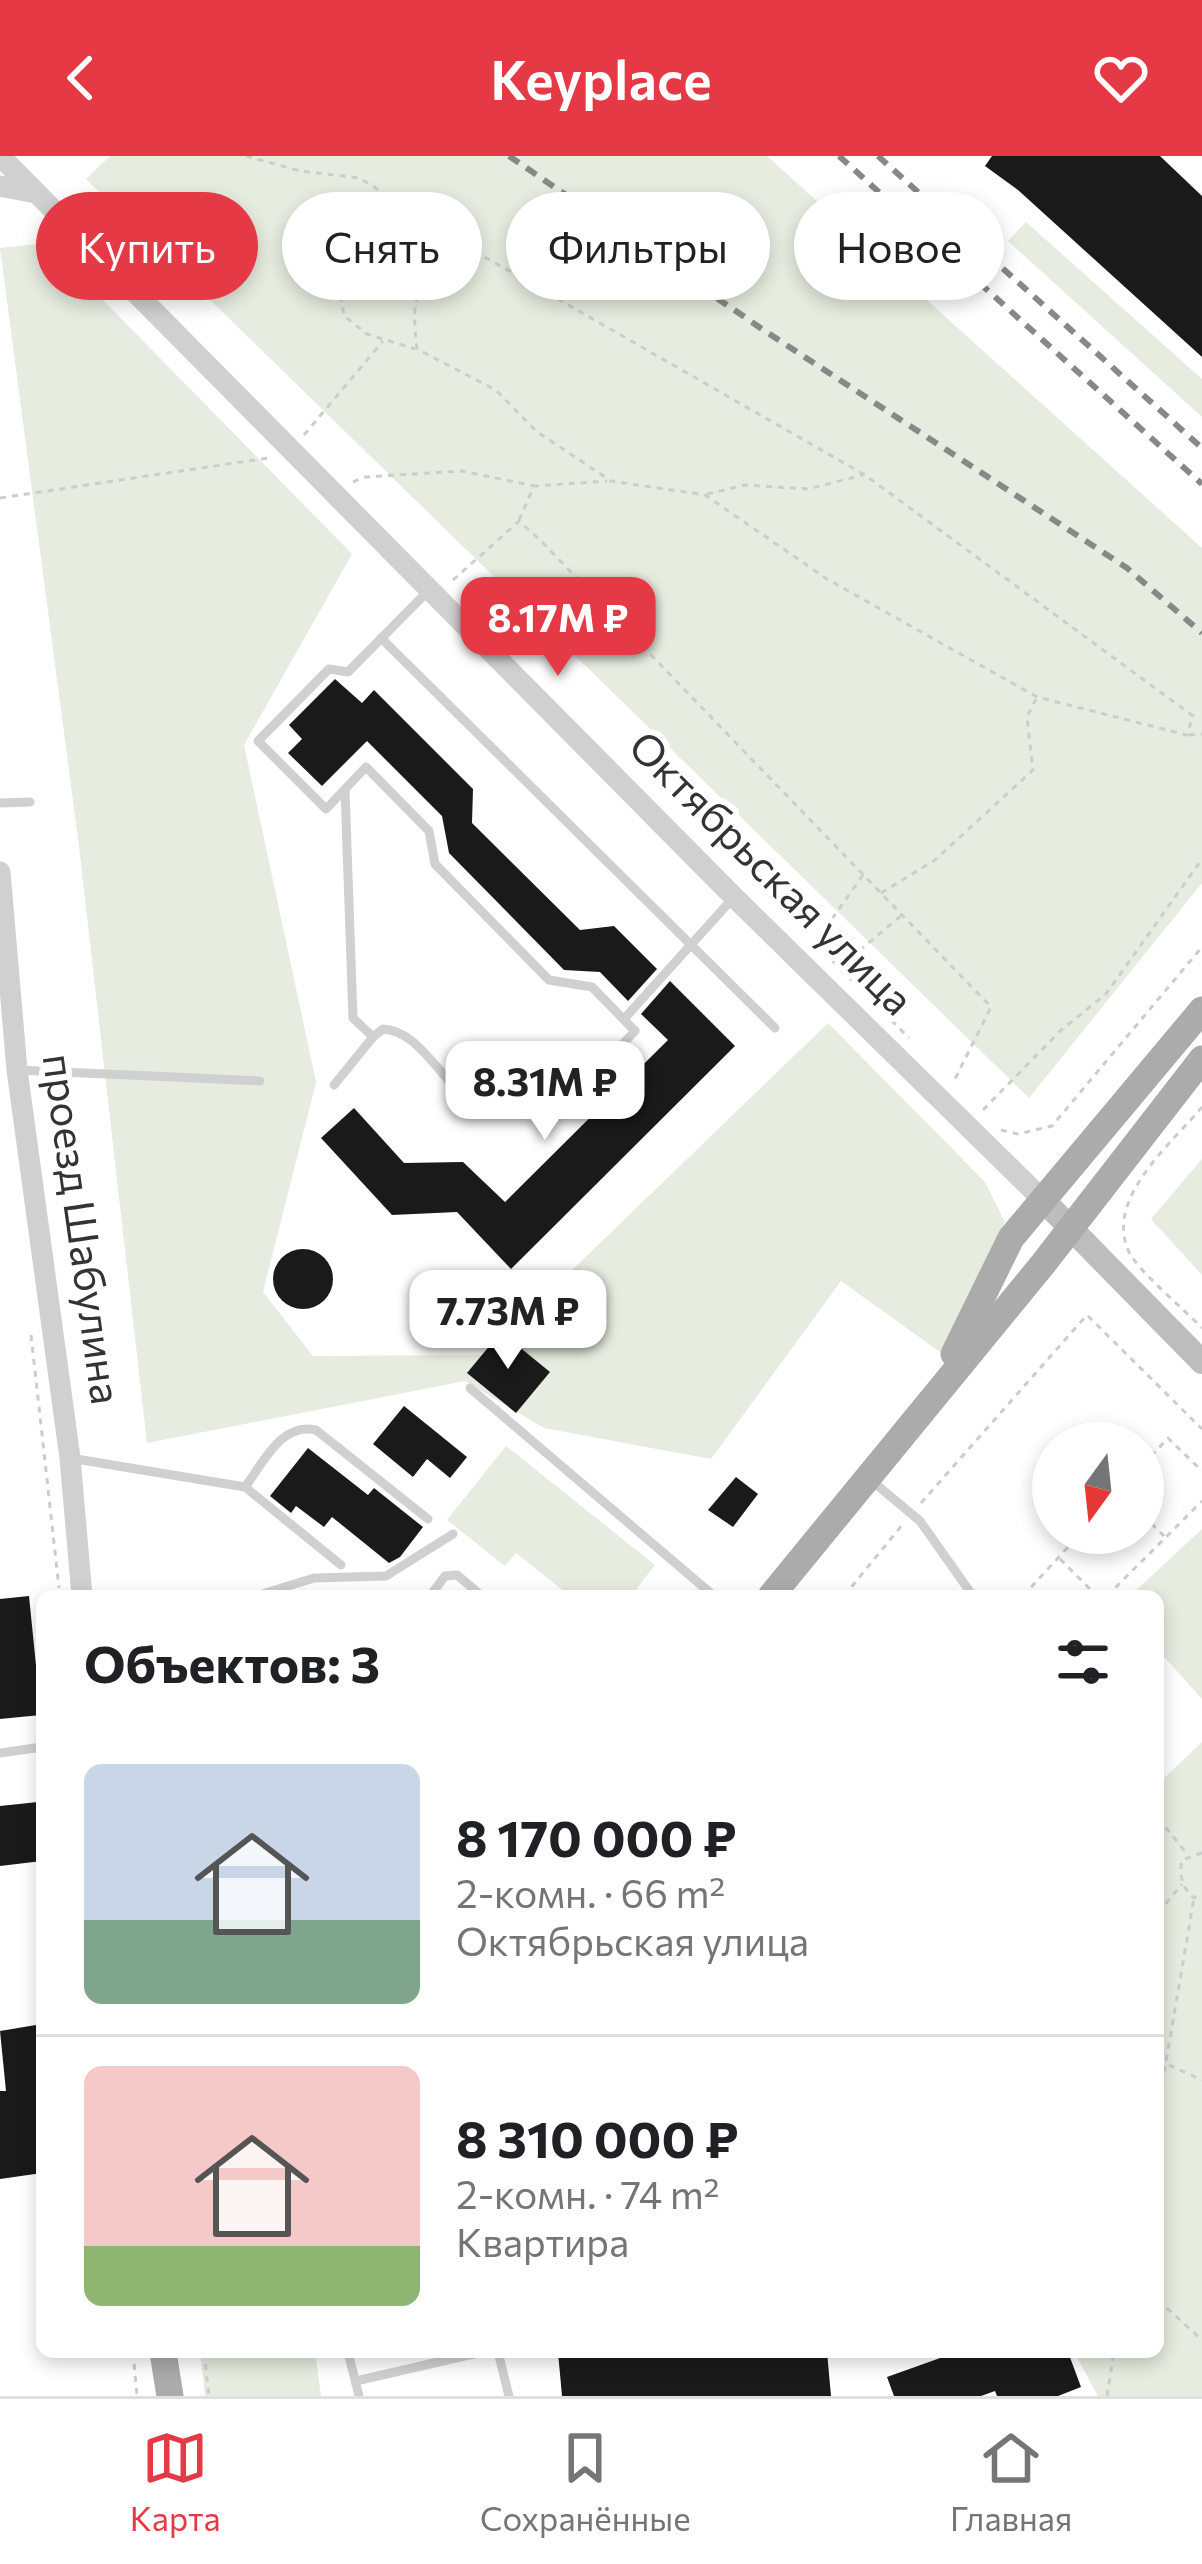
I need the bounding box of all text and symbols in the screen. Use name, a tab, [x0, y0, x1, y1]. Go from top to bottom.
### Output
icon: back	[48, 45, 114, 111]
text: Keyplace	[490, 45, 712, 111]
icon: heart	[1088, 45, 1154, 111]
chip: Купить	[36, 192, 258, 300]
chip: Снять	[282, 192, 482, 300]
chip: Фильтры	[506, 192, 770, 300]
chip: Новое	[794, 192, 1004, 300]
pin: 8.17M ₽	[447, 577, 669, 679]
text: 8.17M ₽	[488, 592, 628, 640]
street label: Октябрьская улица	[620, 719, 925, 1024]
pin: 8.31M ₽	[434, 1041, 656, 1143]
street label: проезд Шабулина	[34, 1050, 134, 1407]
text: 8.31M ₽	[472, 1056, 618, 1104]
pin: 7.73M ₽	[397, 1270, 619, 1372]
text: 7.73M ₽	[436, 1285, 580, 1333]
north arrow	[1032, 1422, 1164, 1554]
map controls	[1032, 1422, 1164, 1554]
icon: filters	[1050, 1629, 1116, 1695]
text: Объектов: 3	[84, 1631, 380, 1694]
text: 8 170 000 ₽	[456, 1805, 737, 1868]
icon: home	[180, 1812, 324, 1956]
text: 2-комн. · 66 m²	[456, 1868, 725, 1916]
text: Октябрьская улица	[456, 1916, 809, 1964]
text: 8 310 000 ₽	[456, 2106, 739, 2169]
icon: home	[180, 2114, 324, 2258]
text: 2-комн. · 74 m²	[456, 2169, 719, 2217]
text: Квартира	[456, 2217, 629, 2265]
tab: Карта	[130, 2425, 221, 2538]
tab: Сохранённые	[480, 2425, 691, 2538]
tab: Главная	[950, 2425, 1072, 2538]

